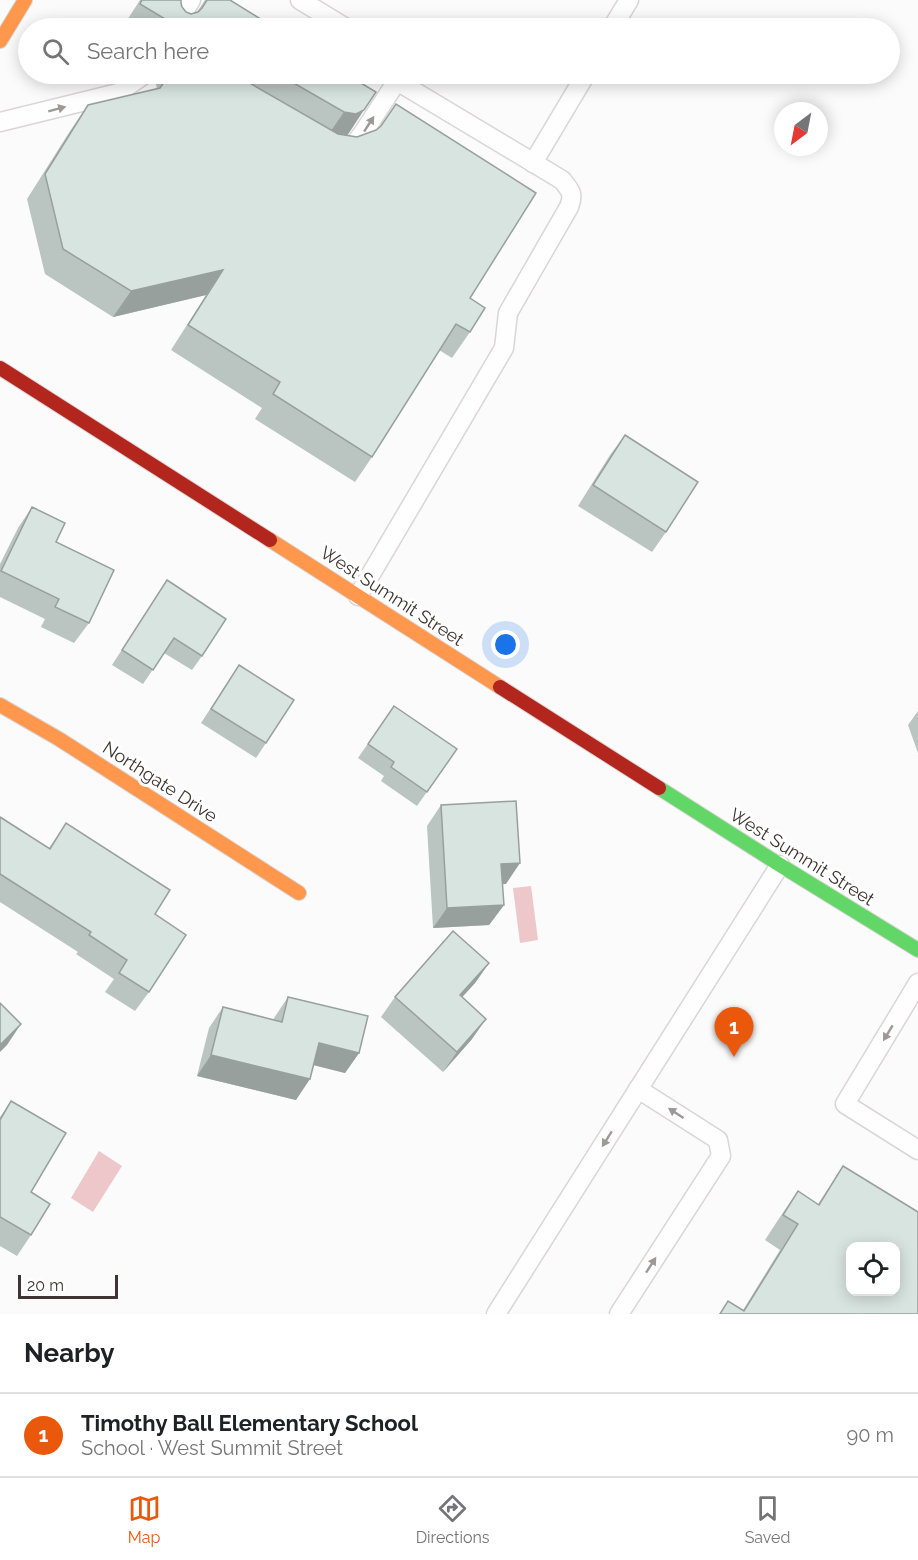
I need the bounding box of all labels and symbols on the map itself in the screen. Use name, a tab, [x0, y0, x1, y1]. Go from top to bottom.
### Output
north arrow	[774, 102, 828, 156]
one-way arrow	[48, 103, 66, 113]
one-way arrow	[363, 116, 374, 132]
street label: West Summit Street	[317, 541, 468, 650]
your location	[491, 630, 520, 659]
street label: Northgate Drive	[99, 737, 222, 827]
street label: West Summit Street	[726, 804, 878, 910]
pin: 1	[714, 1008, 754, 1057]
one-way arrow	[882, 1025, 893, 1041]
one-way arrow	[668, 1108, 684, 1119]
one-way arrow	[602, 1131, 613, 1147]
one-way arrow	[645, 1257, 656, 1273]
scale bar	[18, 1272, 118, 1300]

